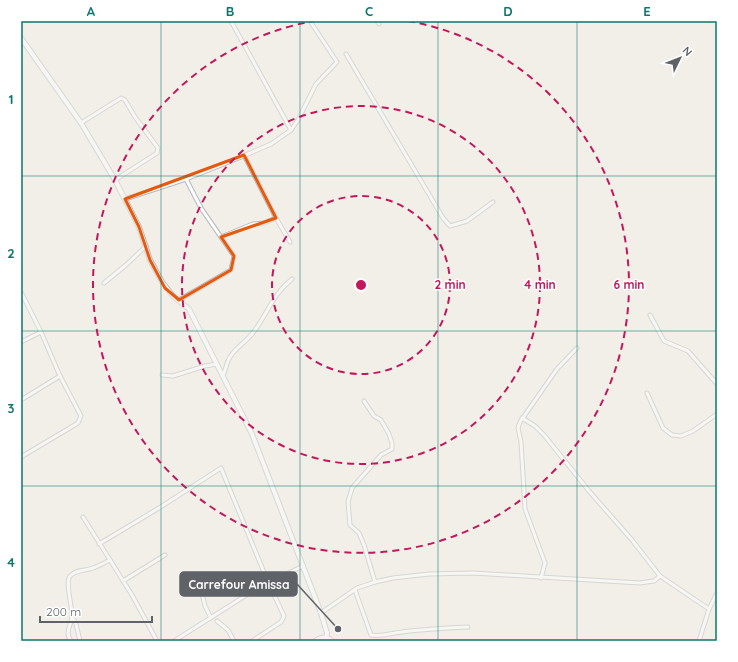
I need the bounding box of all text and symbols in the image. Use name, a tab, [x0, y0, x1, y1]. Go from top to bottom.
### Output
text: A	[87, 3, 96, 19]
text: B	[226, 3, 234, 19]
text: C	[365, 3, 373, 19]
text: D	[503, 3, 513, 19]
text: E	[643, 3, 651, 19]
north arrow	[660, 38, 700, 78]
text: N	[679, 43, 695, 59]
text: 1	[8, 91, 14, 107]
text: 2	[7, 245, 15, 261]
text: 2 min	[434, 277, 466, 292]
text: 4 min	[524, 277, 556, 292]
text: 6 min	[613, 277, 645, 292]
centre of rings	[354, 278, 368, 292]
text: 3	[8, 400, 15, 416]
text: 4	[7, 554, 15, 570]
callout: Carrefour Amissa	[180, 572, 297, 596]
text: Carrefour Amissa	[188, 577, 290, 592]
scale bar	[40, 598, 152, 624]
text: 200 m	[46, 604, 81, 619]

